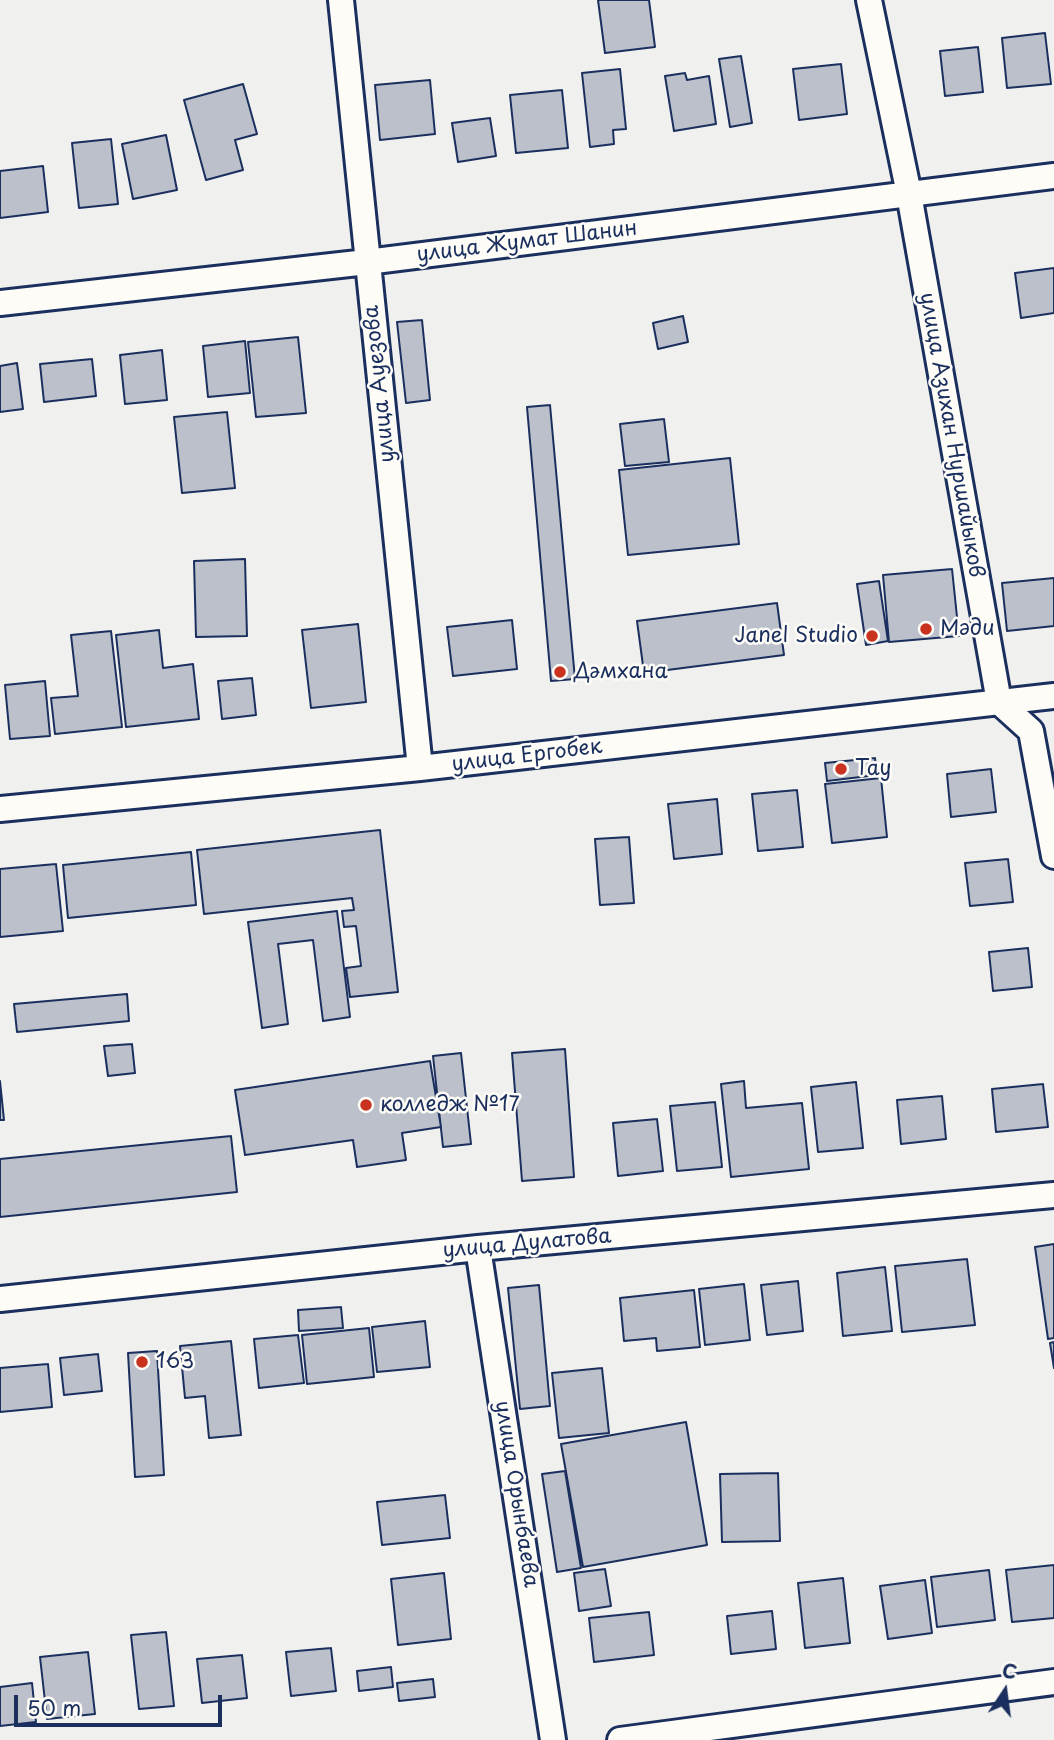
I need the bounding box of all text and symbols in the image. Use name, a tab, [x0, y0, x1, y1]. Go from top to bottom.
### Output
street label: улица Жумат Шанин	[415, 216, 639, 268]
street label: улица Азихан Нуршайыков	[913, 290, 989, 580]
street label: улица Ауезова	[359, 304, 401, 464]
place label: Мәди	[940, 616, 995, 642]
marker: Мәди	[918, 621, 934, 637]
place label: Janel Studio	[735, 623, 858, 649]
marker: Janel Studio	[864, 628, 880, 644]
place label: Дәмхана	[574, 659, 668, 685]
marker: Дәмхана	[552, 664, 568, 680]
street label: улица Ергобек	[450, 734, 604, 778]
place label: Тау	[855, 756, 892, 782]
marker: Тау	[833, 761, 849, 777]
place label: колледж №17	[380, 1092, 520, 1118]
marker: колледж №17	[358, 1097, 374, 1113]
street label: улица Дулатова	[442, 1224, 612, 1264]
place label: 163	[156, 1349, 194, 1375]
marker: 163	[134, 1354, 150, 1370]
street label: улица Орынбаева	[489, 1399, 543, 1589]
text: С	[1000, 1655, 1020, 1686]
north arrow	[970, 1656, 1040, 1726]
scale bar	[18, 1680, 226, 1724]
text: 50 m	[27, 1691, 81, 1723]

